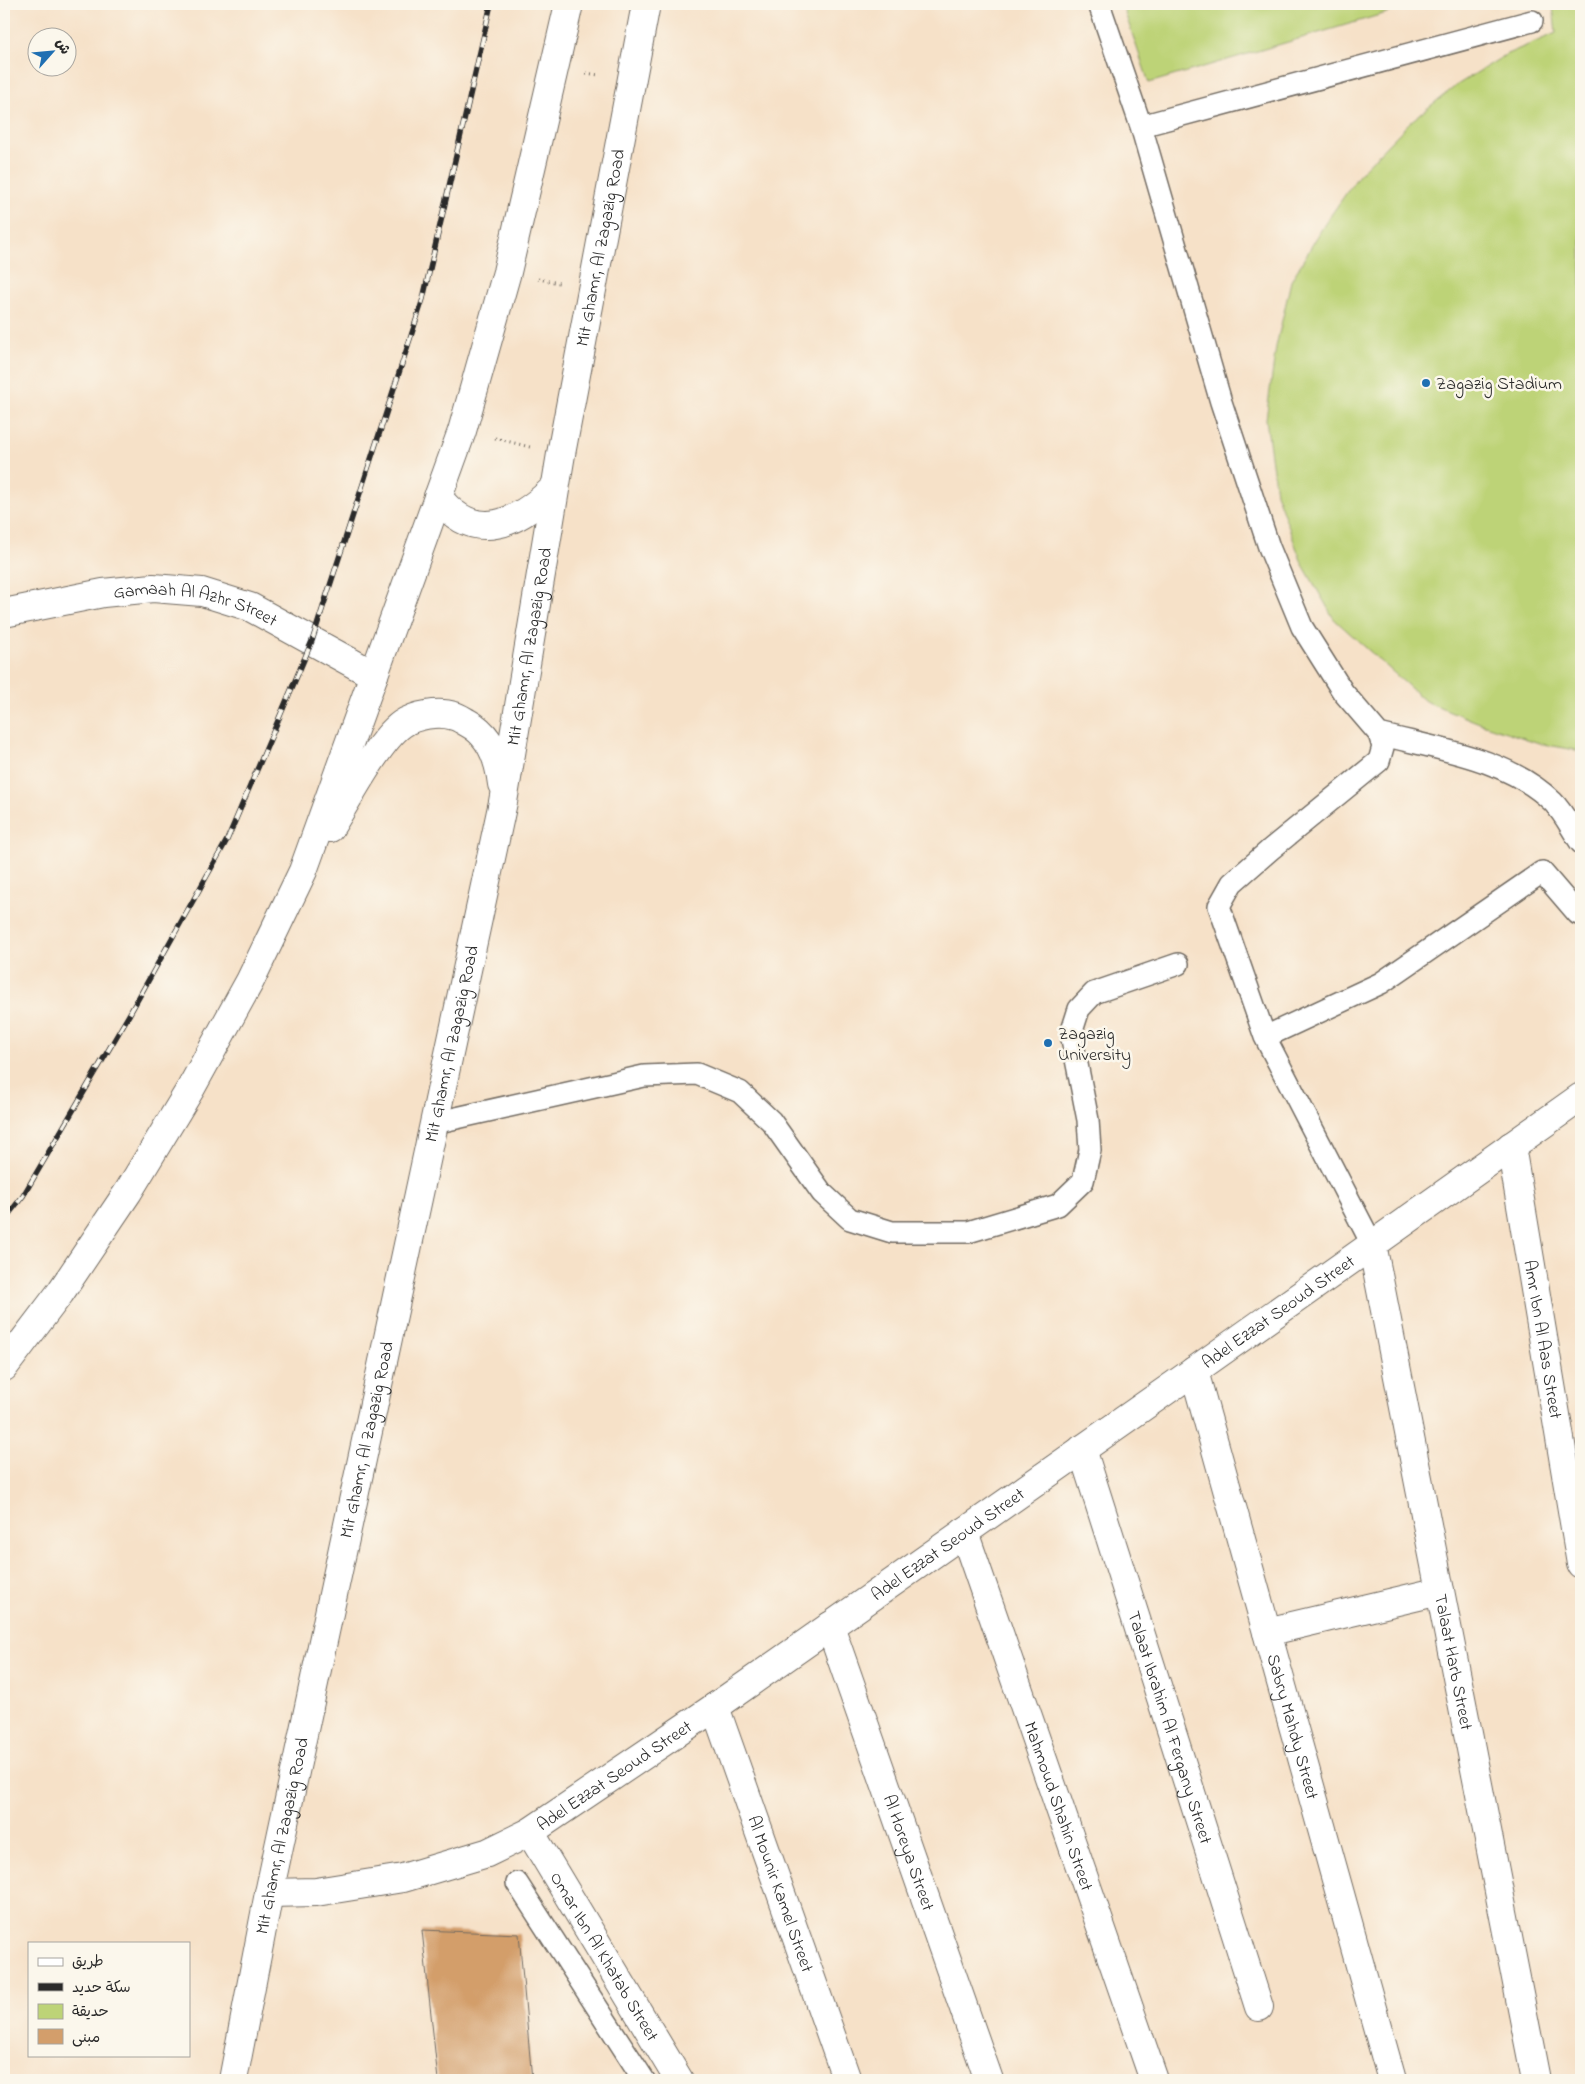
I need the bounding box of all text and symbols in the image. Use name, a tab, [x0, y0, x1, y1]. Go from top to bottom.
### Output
north arrow	[28, 28, 78, 78]
text: ش	[49, 35, 75, 58]
street label: Mit Ghamr, Al Zagazig Road	[571, 147, 633, 349]
place label: Zagazig Stadium	[1436, 372, 1562, 399]
marker: Zagazig Stadium	[1420, 377, 1432, 389]
street label: Mit Ghamr, Al Zagazig Road	[502, 546, 560, 748]
street label: Gamaah Al Azhr Street	[112, 577, 281, 634]
street label: Mit Ghamr, Al Zagazig Road	[419, 943, 487, 1145]
place label: Zagazig University	[1058, 1022, 1131, 1069]
marker: Zagazig University	[1042, 1037, 1054, 1049]
street label: Adel Ezzat Seoud Street	[1197, 1250, 1361, 1376]
street label: Amr Ibn Al Aas Street	[1515, 1258, 1568, 1421]
street label: Mit Ghamr, Al Zagazig Road	[334, 1339, 402, 1541]
street label: Adel Ezzat Seoud Street	[867, 1482, 1031, 1609]
street label: Talaat Harb Street	[1426, 1592, 1478, 1733]
street label: Talaat Ibrahim Al Fergany Street	[1119, 1608, 1218, 1848]
street label: Sabry Mahdy Street	[1259, 1651, 1324, 1803]
street label: Adel Ezzat Seoud Street	[532, 1715, 698, 1839]
street label: Mahmoud Shahin Street	[1016, 1718, 1099, 1895]
street label: Mit Ghamr, Al Zagazig Road	[250, 1735, 317, 1937]
street label: Al Horeya Street	[875, 1791, 940, 1915]
street label: Al Mounir Kamel Street	[739, 1812, 819, 1976]
street label: Omar Ibn Al Khatab Street	[542, 1868, 664, 2047]
legend	[28, 1942, 190, 2056]
text: طريق	[72, 1951, 104, 1973]
text: سكة حديد	[72, 1977, 131, 1999]
text: حديقة	[72, 2001, 109, 2023]
text: مبنى	[72, 2027, 100, 2049]

